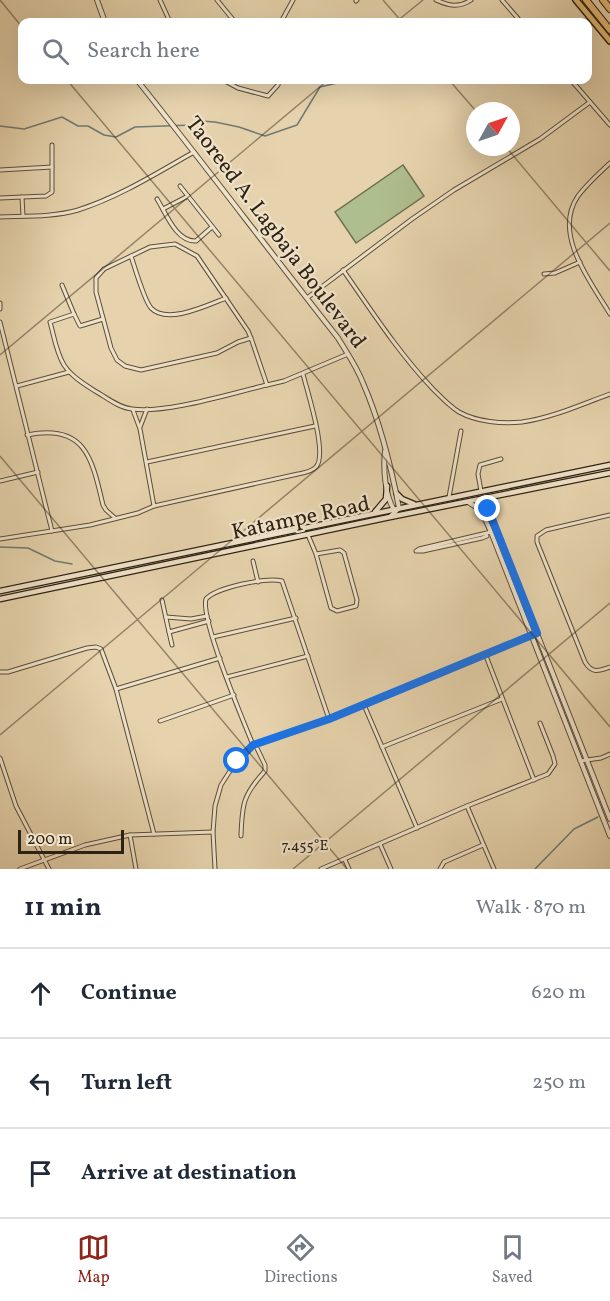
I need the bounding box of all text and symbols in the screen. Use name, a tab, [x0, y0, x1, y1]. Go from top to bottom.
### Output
search box	[18, 18, 592, 84]
icon: search	[39, 35, 72, 68]
text: Search here	[87, 36, 200, 67]
north arrow	[466, 102, 520, 156]
street label: Taoreed A. Lagbaja Boulevard	[177, 110, 373, 356]
street label: Katampe Road	[229, 489, 373, 549]
route end	[474, 495, 500, 521]
route start	[223, 747, 249, 773]
scale bar	[18, 827, 124, 854]
text: 200 m	[27, 829, 72, 851]
text: 7.455°E	[282, 836, 328, 857]
text: 11 min	[24, 890, 102, 926]
text: Walk · 870 m	[476, 894, 586, 922]
icon: ahead	[24, 977, 57, 1010]
text: Continue	[81, 978, 177, 1009]
text: 620 m	[532, 979, 586, 1007]
icon: left	[24, 1067, 57, 1100]
text: Turn left	[81, 1068, 172, 1099]
text: 250 m	[532, 1069, 586, 1097]
icon: arrive	[24, 1157, 57, 1190]
text: Arrive at destination	[81, 1158, 297, 1189]
tab: Map	[77, 1231, 110, 1289]
tab: Directions	[264, 1231, 338, 1289]
tab: Saved	[492, 1231, 533, 1289]

